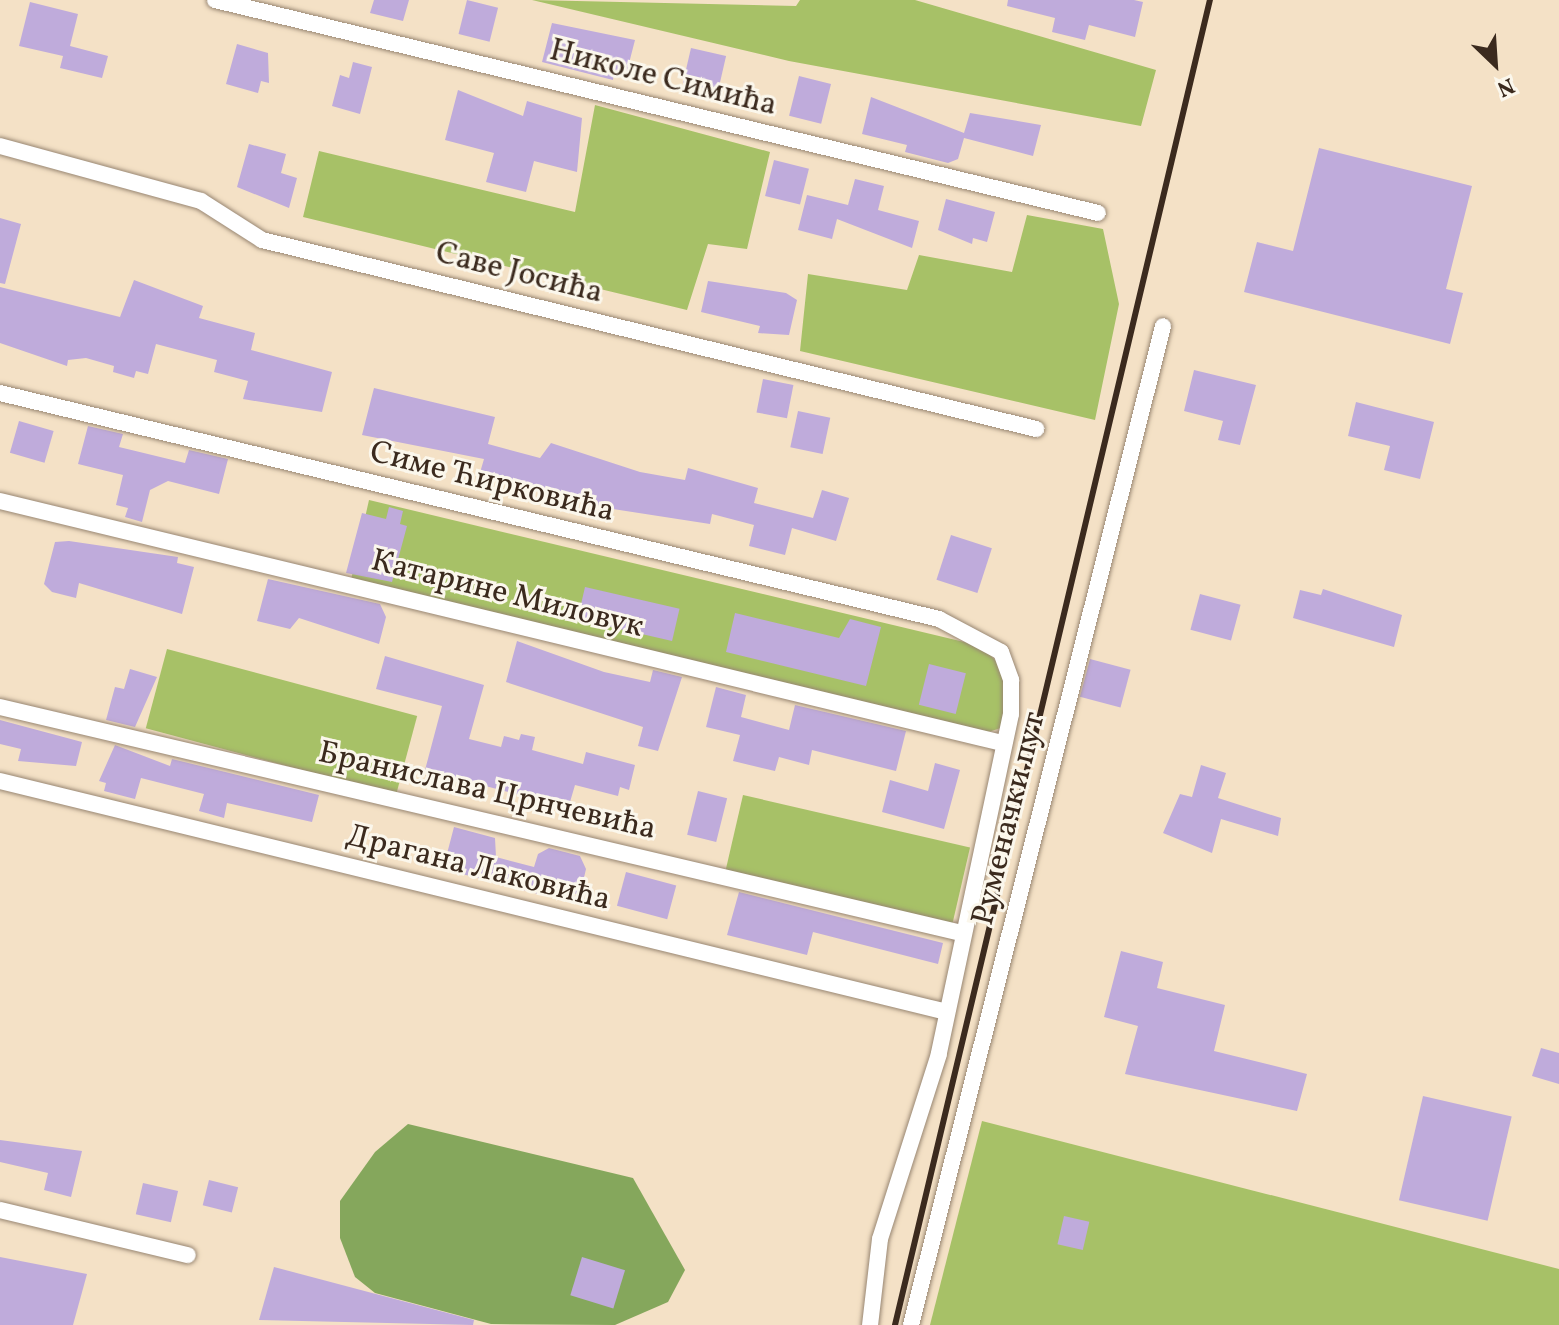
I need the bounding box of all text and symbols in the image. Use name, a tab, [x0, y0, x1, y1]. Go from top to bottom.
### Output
north arrow	[1455, 24, 1535, 104]
street label: Николе Симића	[545, 32, 781, 126]
text: N	[1492, 69, 1519, 104]
street label: Саве Јосића	[431, 235, 607, 313]
street label: Симе Ћирковића	[365, 434, 619, 532]
street label: Катарине Миловук	[367, 543, 647, 647]
street label: Руменачки пут	[965, 708, 1055, 930]
street label: Бранислава Црнчевића	[314, 734, 660, 850]
street label: Драгана Лаковића	[342, 818, 614, 920]

